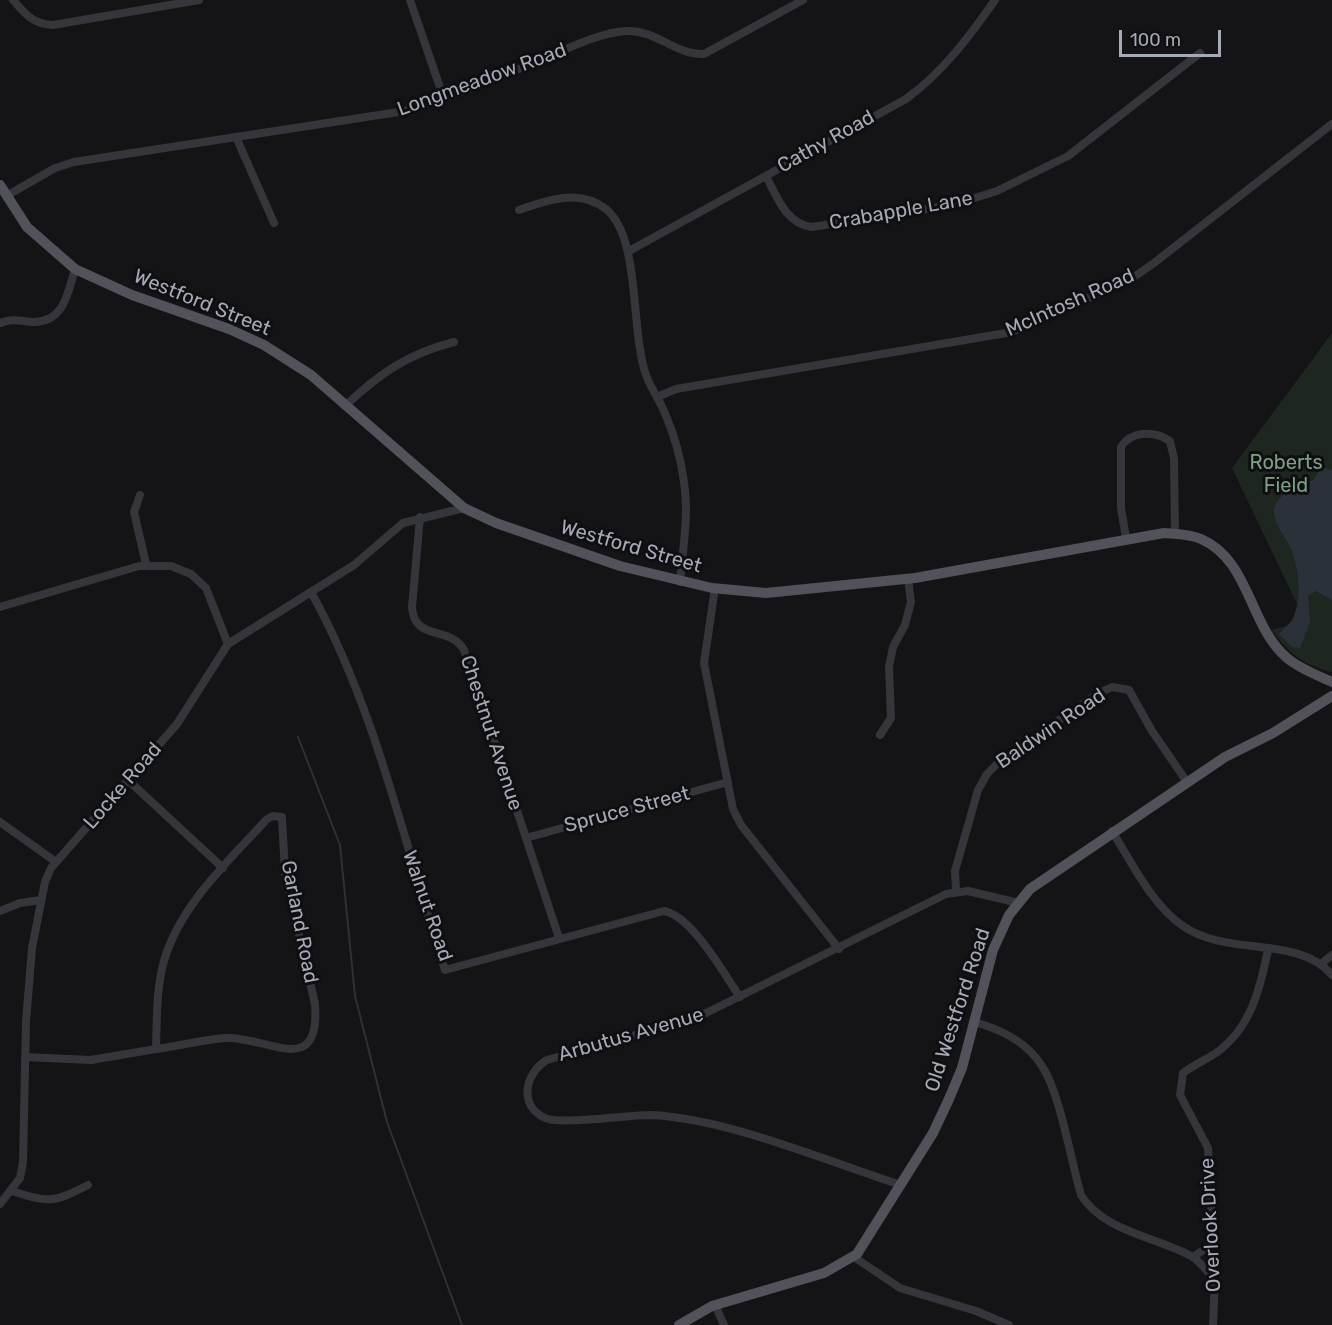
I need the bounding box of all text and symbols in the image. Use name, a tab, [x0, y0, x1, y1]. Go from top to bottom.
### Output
scale bar	[1122, 18, 1224, 56]
text: 100 m	[1130, 29, 1181, 51]
street label: Longmeadow Road	[394, 38, 570, 122]
street label: Cathy Road	[773, 106, 879, 178]
street label: Crabapple Lane	[827, 187, 975, 235]
street label: McIntosh Road	[1002, 264, 1138, 342]
street label: Westford Street	[130, 265, 274, 341]
park label: Roberts Field	[1249, 451, 1323, 498]
street label: Westford Street	[558, 515, 704, 579]
street label: Chestnut Avenue	[455, 652, 527, 814]
street label: Baldwin Road	[992, 684, 1110, 774]
street label: Locke Road	[79, 738, 167, 834]
street label: Spruce Street	[562, 782, 692, 838]
street label: Walnut Road	[397, 847, 457, 965]
street label: Garland Road	[275, 859, 323, 985]
street label: Old Westford Road	[920, 925, 996, 1095]
street label: Arbutus Avenue	[556, 1003, 706, 1067]
street label: Overlook Drive	[1196, 1157, 1226, 1293]

